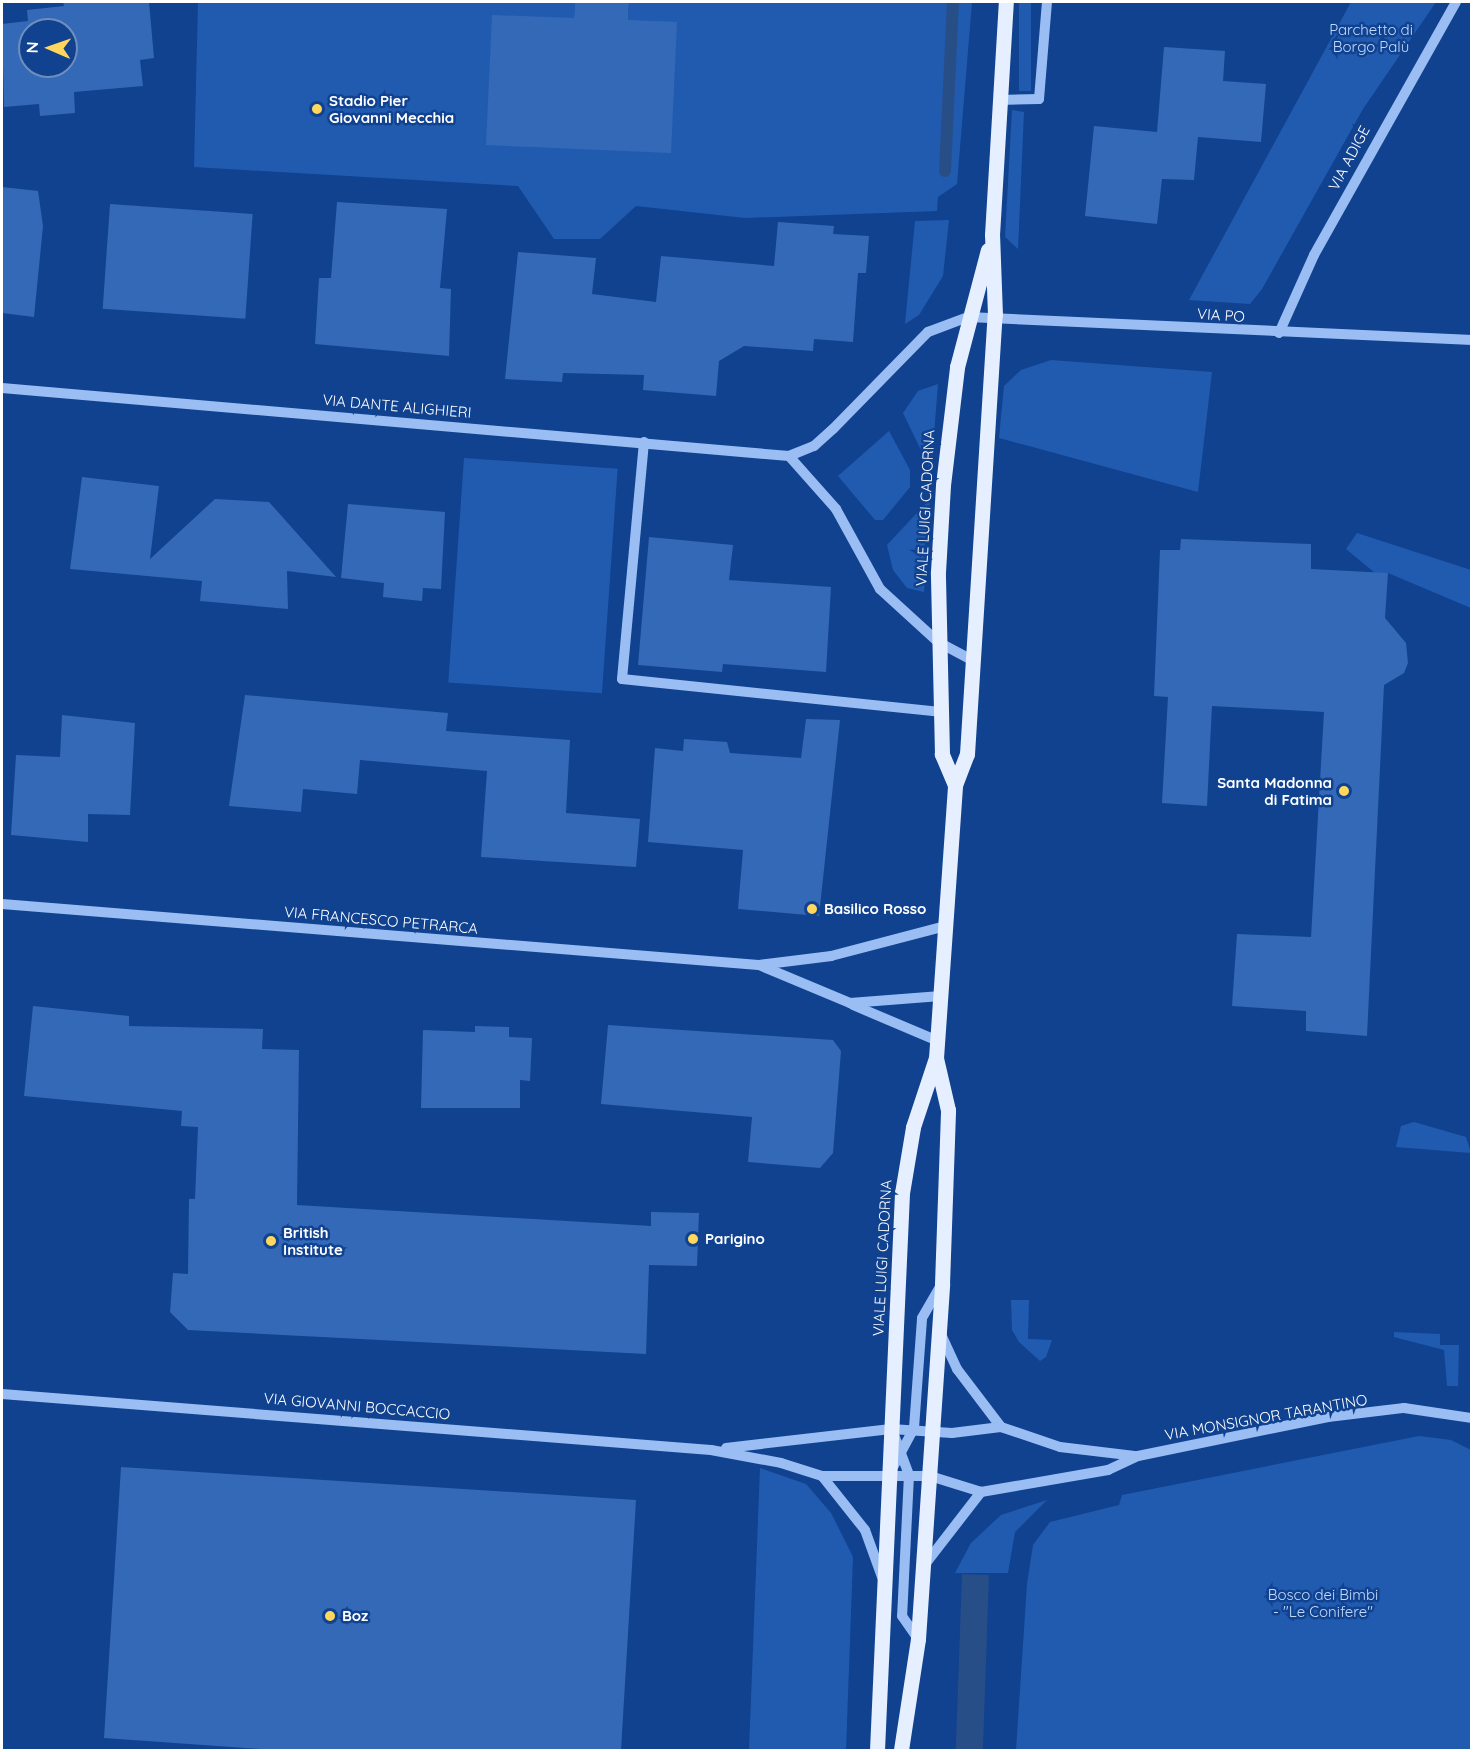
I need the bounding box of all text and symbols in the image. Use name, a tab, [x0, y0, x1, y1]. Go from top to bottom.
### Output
north arrow	[18, 18, 78, 78]
park label: Parchetto di Borgo Palù	[1329, 20, 1413, 55]
text: N	[22, 41, 42, 54]
place label: Stadio Pier Giovanni Mecchia	[329, 91, 454, 126]
marker: Stadio Pier Giovanni Mecchia	[310, 102, 324, 116]
street label: VIA ADIGE	[1324, 123, 1374, 193]
street label: VIA PO	[1196, 304, 1246, 326]
street label: VIA DANTE ALIGHIERI	[322, 391, 472, 421]
street label: VIALE LUIGI CADORNA	[912, 429, 938, 587]
place label: Santa Madonna di Fatima	[1217, 773, 1332, 808]
marker: Santa Madonna di Fatima	[1337, 784, 1351, 798]
place label: Basilico Rosso	[824, 900, 926, 918]
marker: Basilico Rosso	[805, 902, 819, 916]
street label: VIA FRANCESCO PETRARCA	[283, 903, 479, 937]
street label: VIALE LUIGI CADORNA	[869, 1179, 895, 1337]
place label: British Institute	[283, 1223, 343, 1258]
place label: Parigino	[705, 1230, 765, 1248]
marker: Parigino	[686, 1232, 700, 1246]
marker: British Institute	[264, 1234, 278, 1248]
street label: VIA GIOVANNI BOCCACCIO	[263, 1389, 451, 1423]
street label: VIA MONSIGNOR TARANTINO	[1163, 1390, 1369, 1444]
park label: Bosco dei Bimbi - "Le Conifere"	[1268, 1585, 1378, 1620]
place label: Boz	[342, 1607, 368, 1625]
marker: Boz	[323, 1609, 337, 1623]

